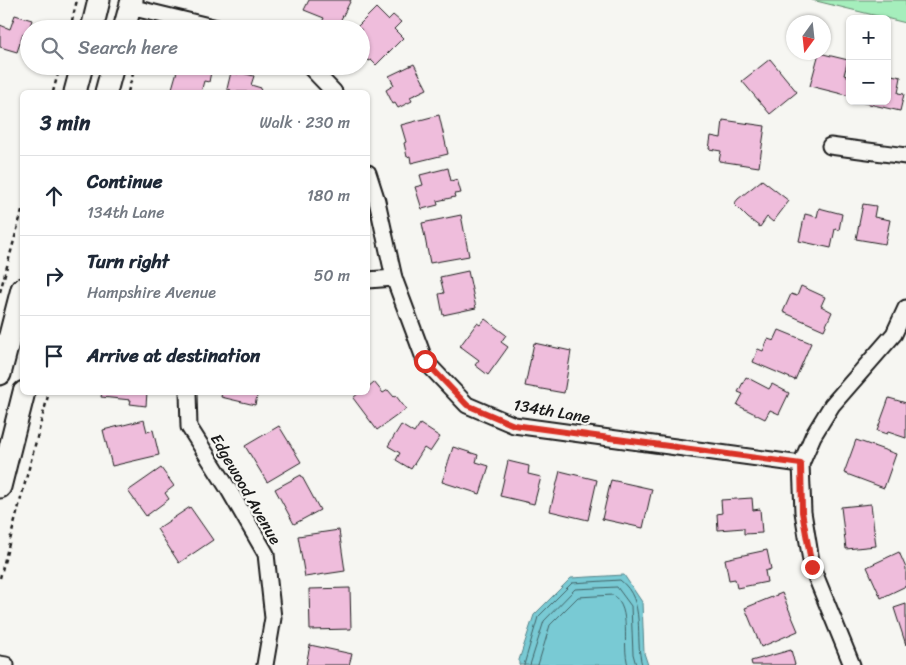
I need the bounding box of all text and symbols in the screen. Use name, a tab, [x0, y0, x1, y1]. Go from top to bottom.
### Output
north arrow	[786, 15, 831, 60]
map controls	[846, 15, 891, 105]
button: +	[846, 15, 891, 60]
search box	[20, 20, 370, 75]
text: Search here	[78, 31, 178, 64]
icon: search	[38, 34, 66, 62]
button: −	[846, 60, 891, 105]
text: 3 min	[40, 104, 90, 142]
text: Walk · 230 m	[259, 108, 350, 137]
text: Continue	[87, 165, 163, 198]
text: 180 m	[307, 181, 350, 210]
icon: ahead	[40, 182, 68, 210]
text: 134th Lane	[87, 198, 165, 227]
text: Turn right	[87, 245, 169, 278]
text: 50 m	[314, 261, 350, 290]
icon: right	[40, 262, 68, 290]
text: Hampshire Avenue	[87, 278, 216, 307]
text: Arrive at destination	[87, 339, 260, 372]
icon: arrive	[40, 342, 68, 370]
route start	[414, 350, 437, 373]
street label: 134th Lane	[511, 390, 593, 432]
street label: Edgewood Avenue	[202, 428, 290, 550]
route end	[801, 556, 824, 579]

